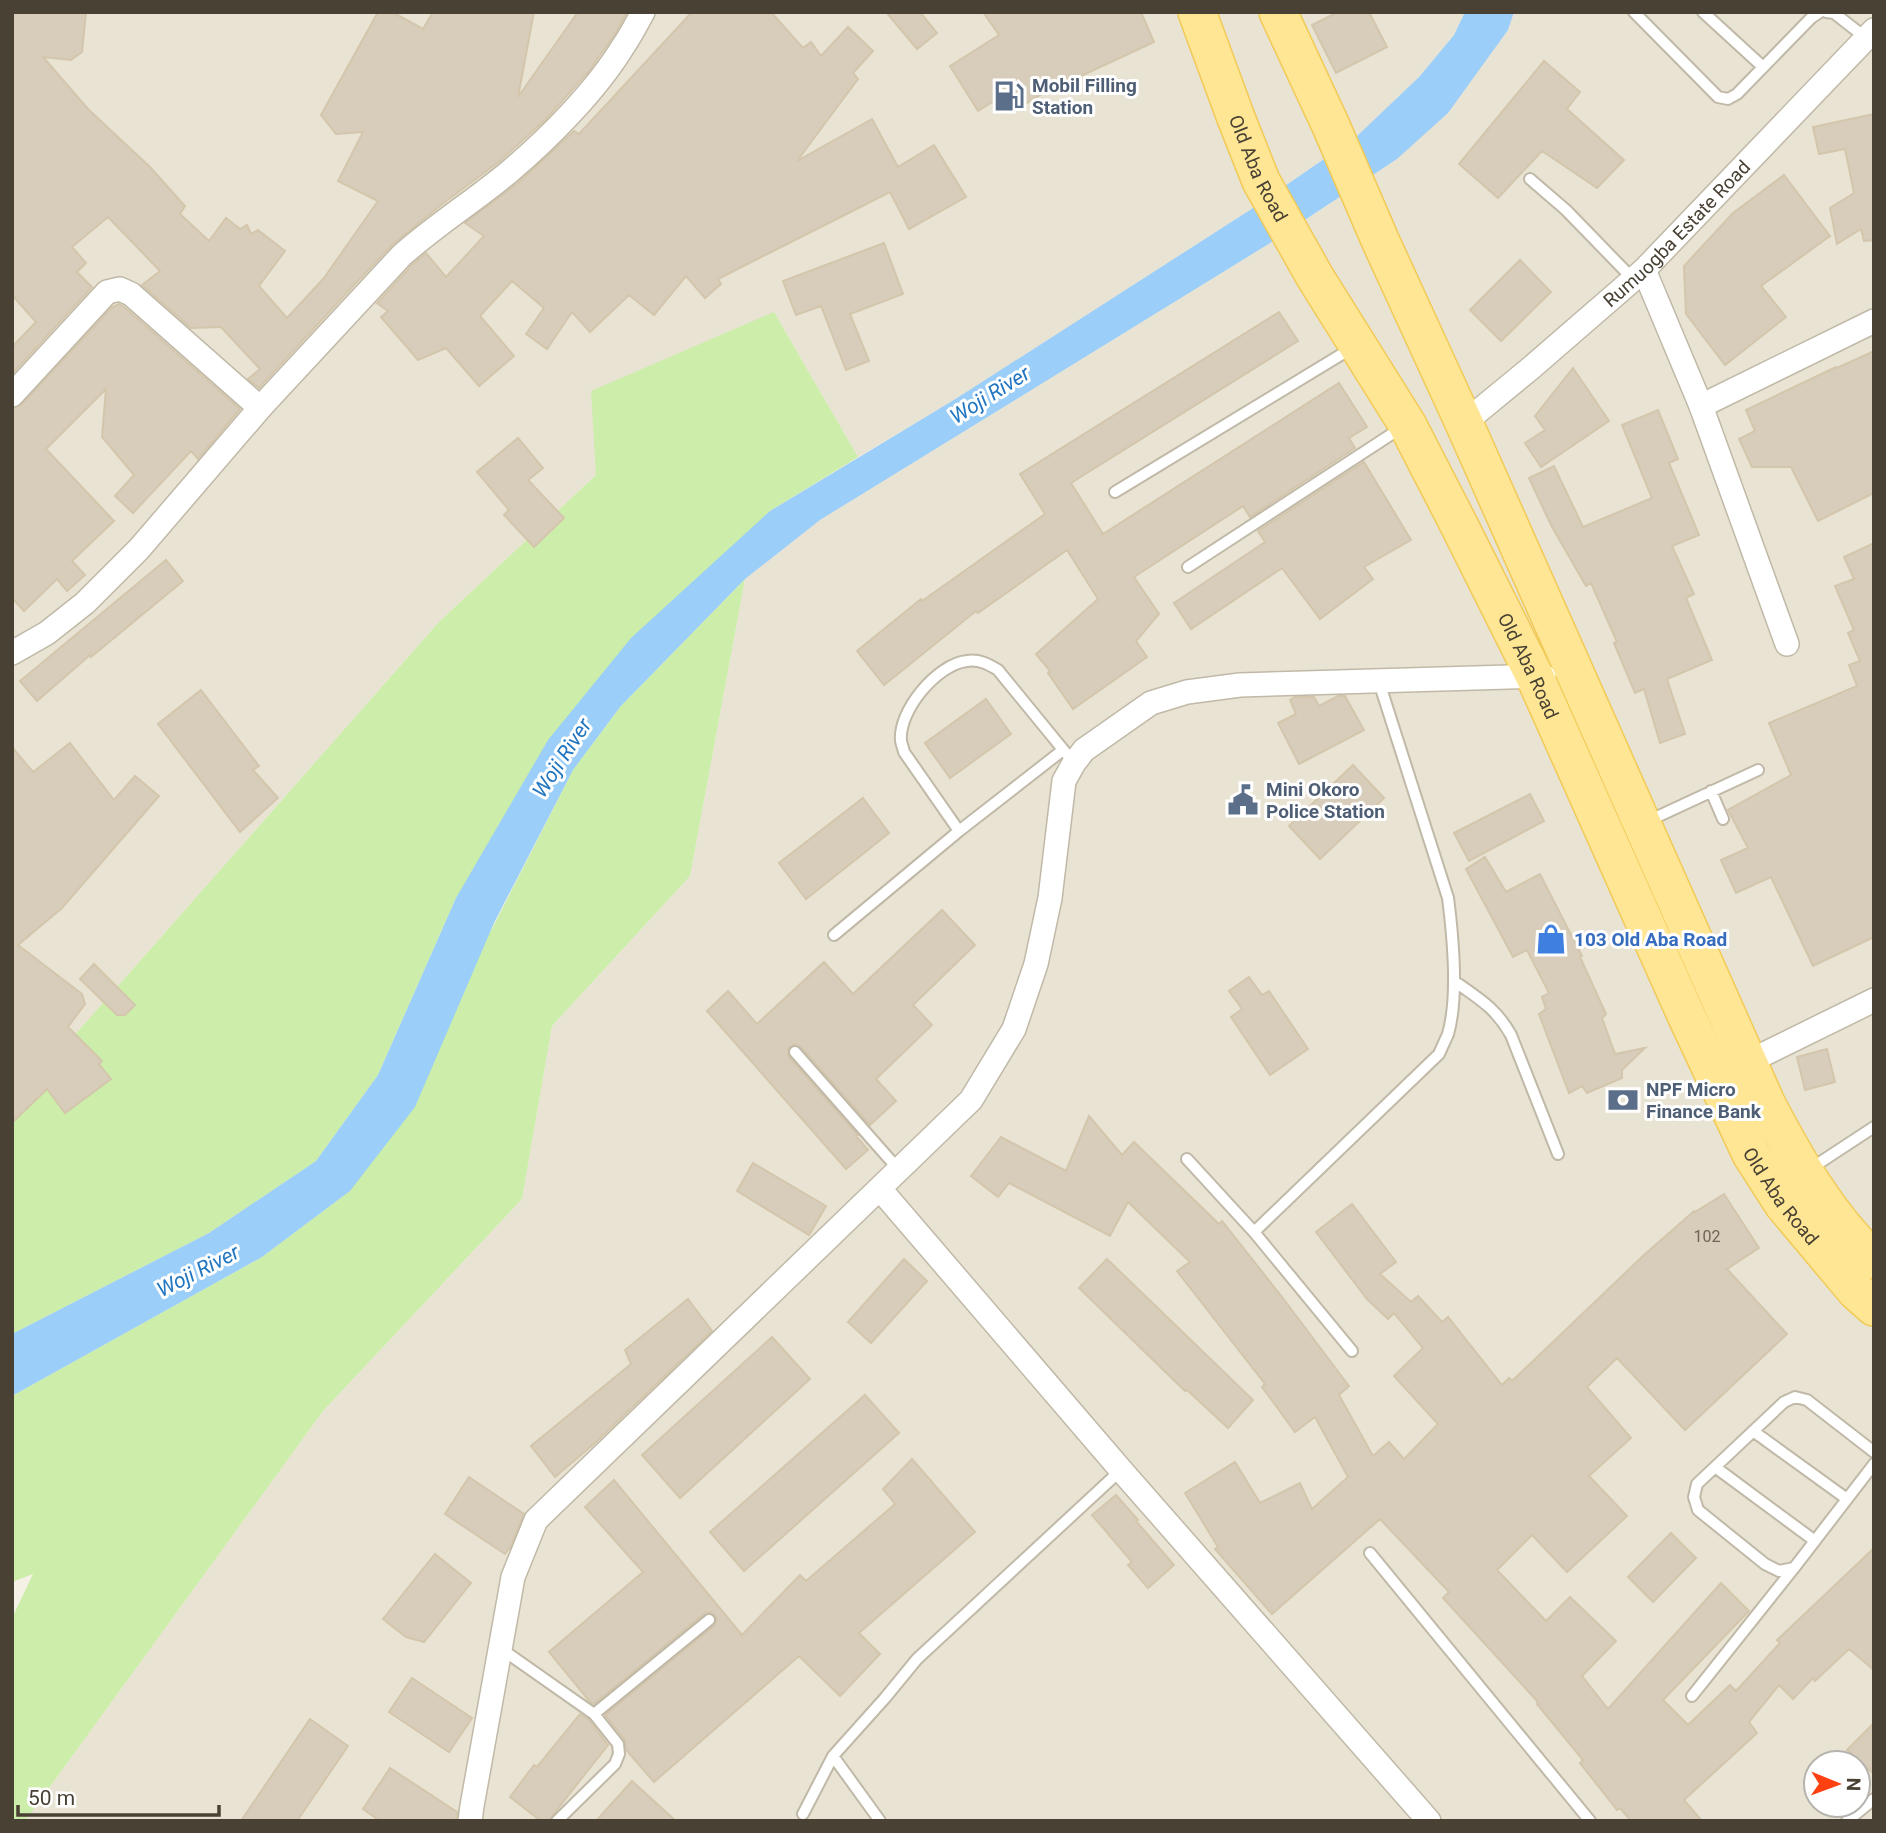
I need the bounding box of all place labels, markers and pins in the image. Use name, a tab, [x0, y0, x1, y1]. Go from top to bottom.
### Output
place label: Mobil Filling Station	[1032, 74, 1137, 119]
fuel station icon: Mobil Filling Station	[992, 79, 1026, 113]
place label: Mini Okoro Police Station	[1266, 778, 1385, 823]
public building icon: Mini Okoro Police Station	[1226, 783, 1260, 817]
shop icon: 103 Old Aba Road	[1534, 922, 1568, 956]
place label: 103 Old Aba Road	[1574, 928, 1727, 951]
place label: NPF Micro Finance Bank	[1646, 1078, 1762, 1123]
bank icon: NPF Micro Finance Bank	[1606, 1083, 1640, 1117]

